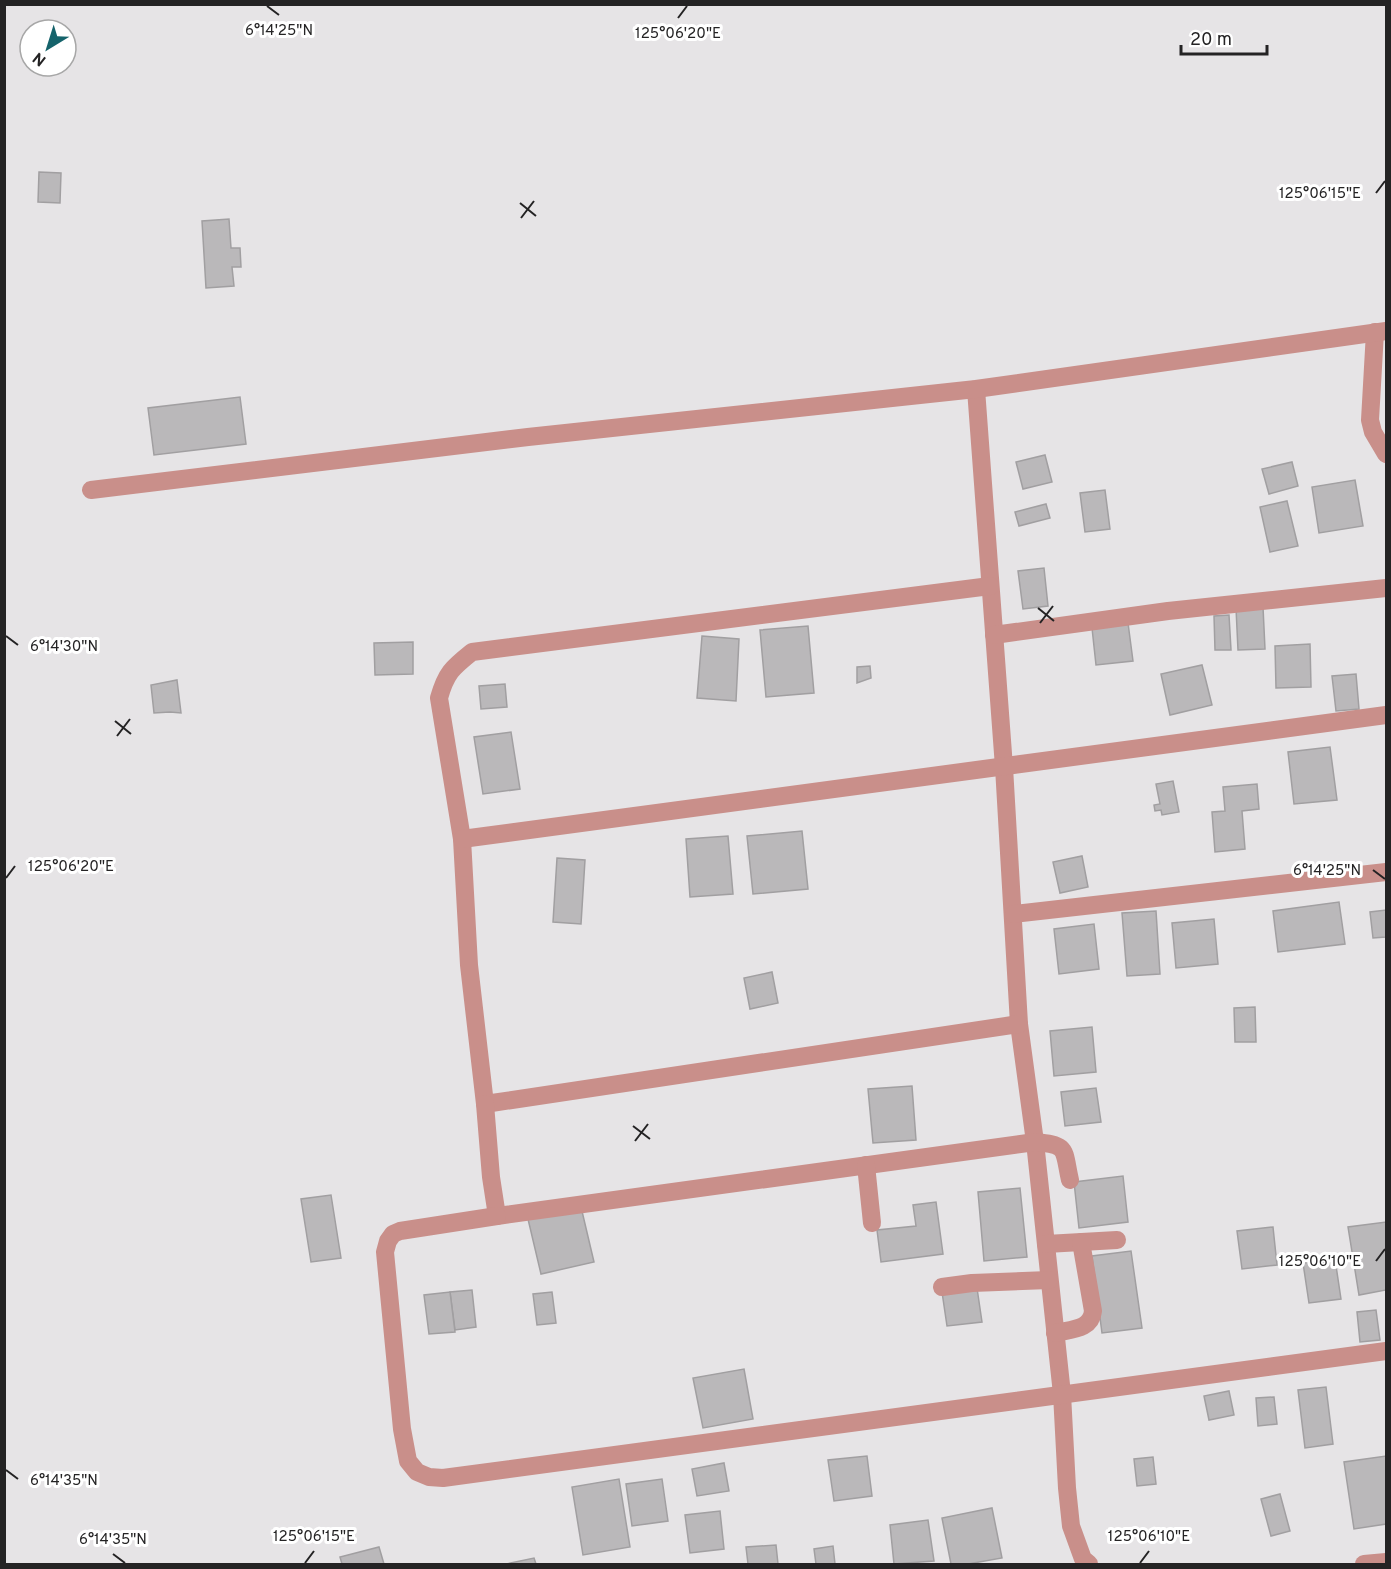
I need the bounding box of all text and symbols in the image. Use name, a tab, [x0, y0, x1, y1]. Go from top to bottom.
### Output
north arrow	[18, 18, 78, 78]
scale bar	[1181, 18, 1266, 56]
text: 6°14'25"N	[245, 22, 313, 41]
text: 125°06'20"E	[635, 25, 721, 44]
text: 20 m	[1190, 29, 1232, 52]
text: N	[29, 47, 51, 70]
text: 125°06'15"E	[1279, 185, 1361, 204]
text: 6°14'30"N	[30, 638, 98, 657]
text: 125°06'20"E	[28, 858, 114, 877]
text: 6°14'25"N	[1293, 862, 1361, 881]
text: 125°06'10"E	[1279, 1253, 1361, 1272]
text: 6°14'35"N	[30, 1472, 98, 1491]
text: 125°06'15"E	[273, 1528, 355, 1547]
text: 125°06'10"E	[1108, 1528, 1190, 1547]
text: 6°14'35"N	[79, 1531, 147, 1550]

